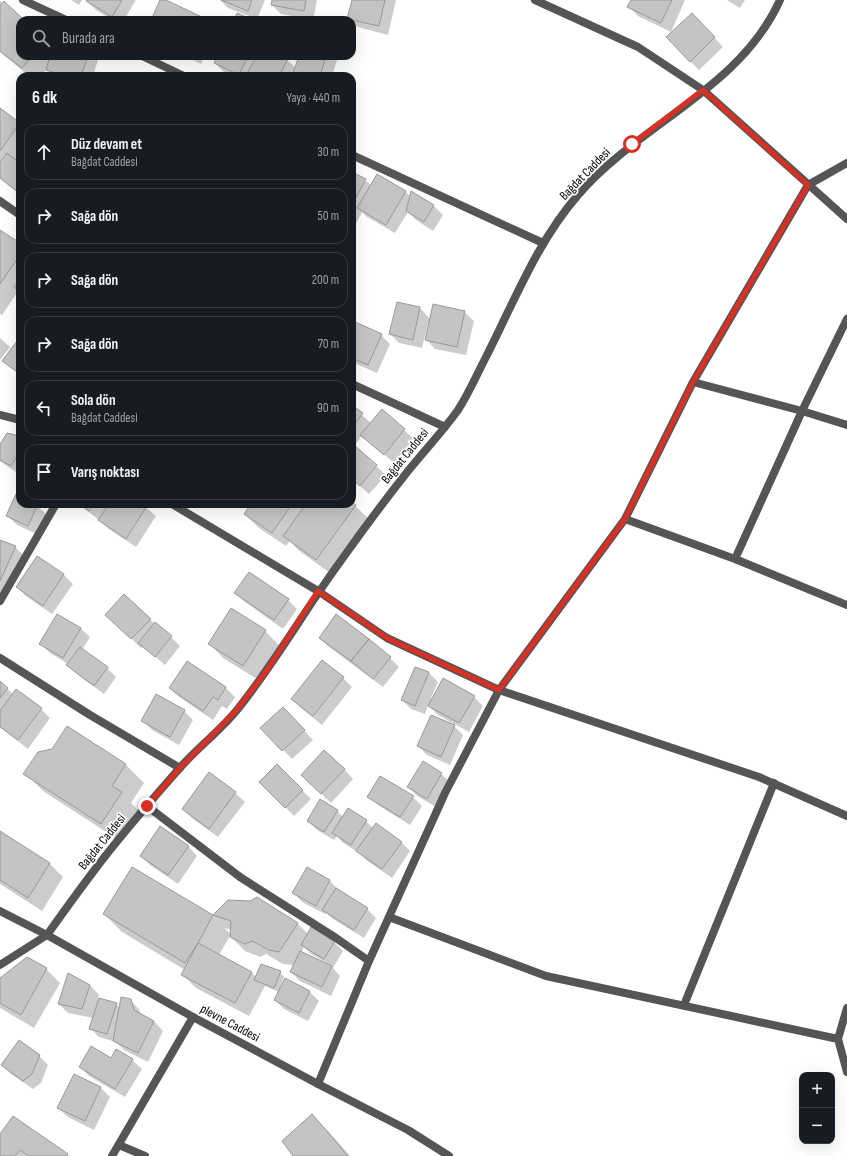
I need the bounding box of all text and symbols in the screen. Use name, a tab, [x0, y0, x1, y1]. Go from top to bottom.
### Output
search box	[16, 16, 356, 60]
icon: search	[30, 27, 52, 49]
text: Burada ara	[62, 29, 115, 48]
text: 6 dk	[32, 88, 57, 108]
text: Yaya · 440 m	[287, 90, 340, 106]
text: Düz devam et	[71, 135, 142, 154]
route start	[623, 135, 641, 153]
icon: ahead	[33, 141, 55, 163]
text: 30 m	[317, 144, 339, 160]
street label: Bağdat Caddesi	[556, 144, 614, 204]
text: Bağdat Caddesi	[71, 154, 138, 170]
icon: right	[33, 205, 55, 227]
text: Sağa dön	[71, 207, 118, 226]
text: 50 m	[318, 208, 339, 224]
icon: right	[33, 269, 55, 291]
text: Sağa dön	[71, 271, 118, 290]
text: 200 m	[312, 272, 339, 288]
icon: right	[33, 333, 55, 355]
text: Sağa dön	[71, 335, 118, 354]
text: 70 m	[318, 336, 339, 352]
text: Sola dön	[71, 391, 116, 410]
icon: left	[33, 397, 55, 419]
text: 90 m	[317, 400, 339, 416]
text: Bağdat Caddesi	[71, 410, 138, 426]
street label: Bağdat Caddesi	[378, 425, 432, 487]
icon: arrive	[33, 461, 55, 483]
text: Varış noktası	[71, 463, 139, 482]
route end	[138, 797, 156, 815]
street label: Bağdat Caddesi	[75, 811, 129, 873]
street label: plevne Caddesi	[198, 1001, 262, 1045]
map controls	[799, 1072, 835, 1144]
button: +	[799, 1072, 835, 1108]
button: −	[799, 1108, 835, 1144]

